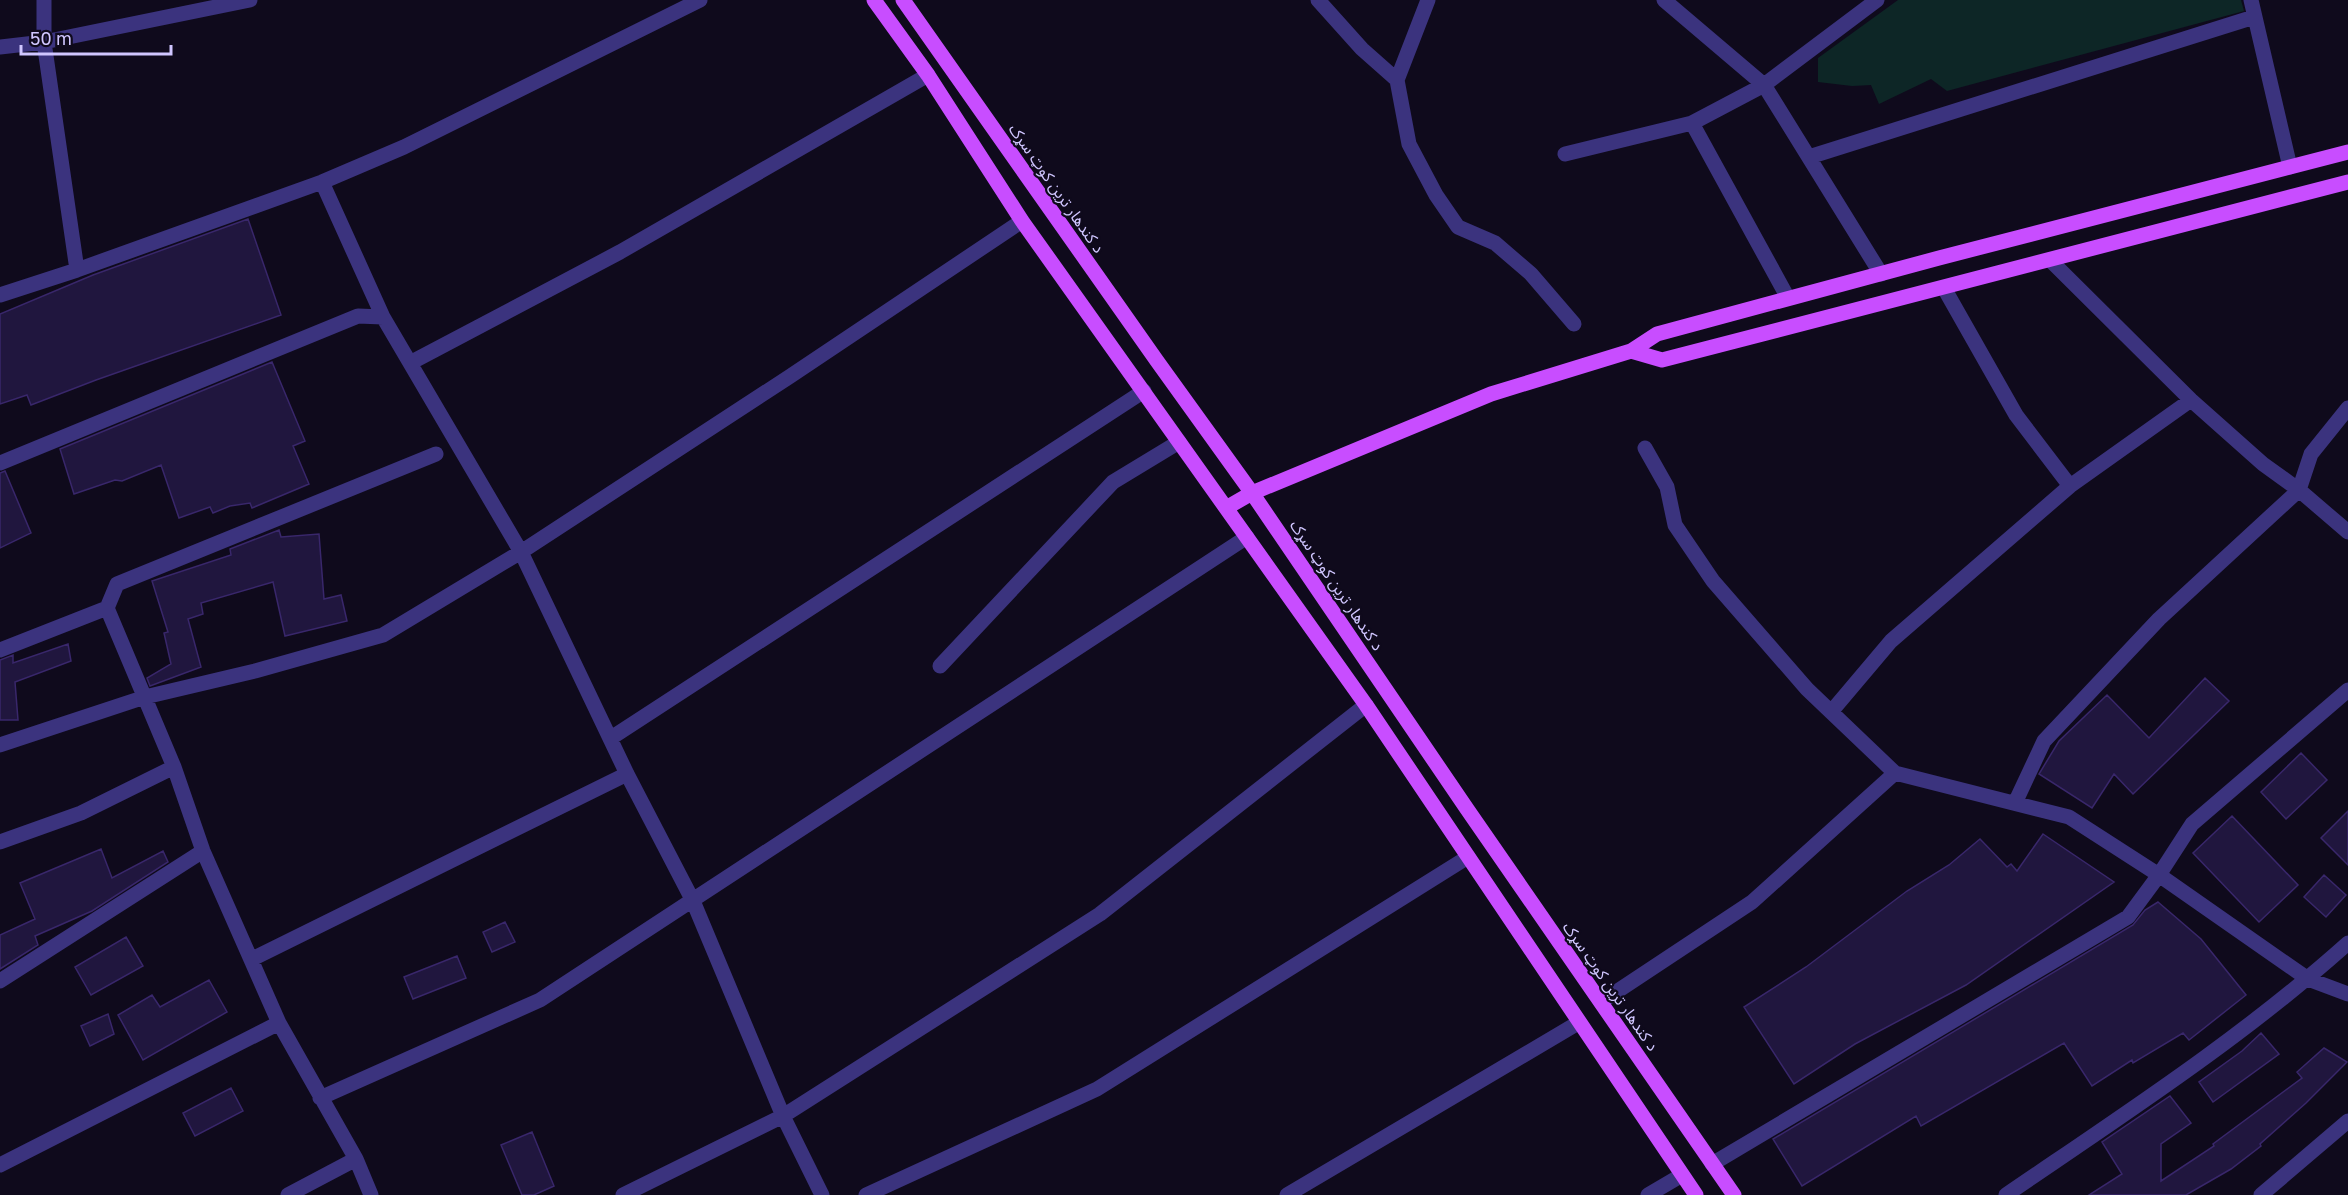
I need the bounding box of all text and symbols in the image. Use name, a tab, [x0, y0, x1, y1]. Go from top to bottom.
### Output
scale bar	[21, 18, 171, 56]
text: 50 m	[30, 27, 72, 49]
street label: د کندهار ترين کوټ سړک	[1005, 119, 1109, 257]
street label: د کندهار ترين کوټ سړک	[1286, 516, 1388, 654]
street label: د کندهار ترين کوټ سړک	[1559, 917, 1663, 1055]

